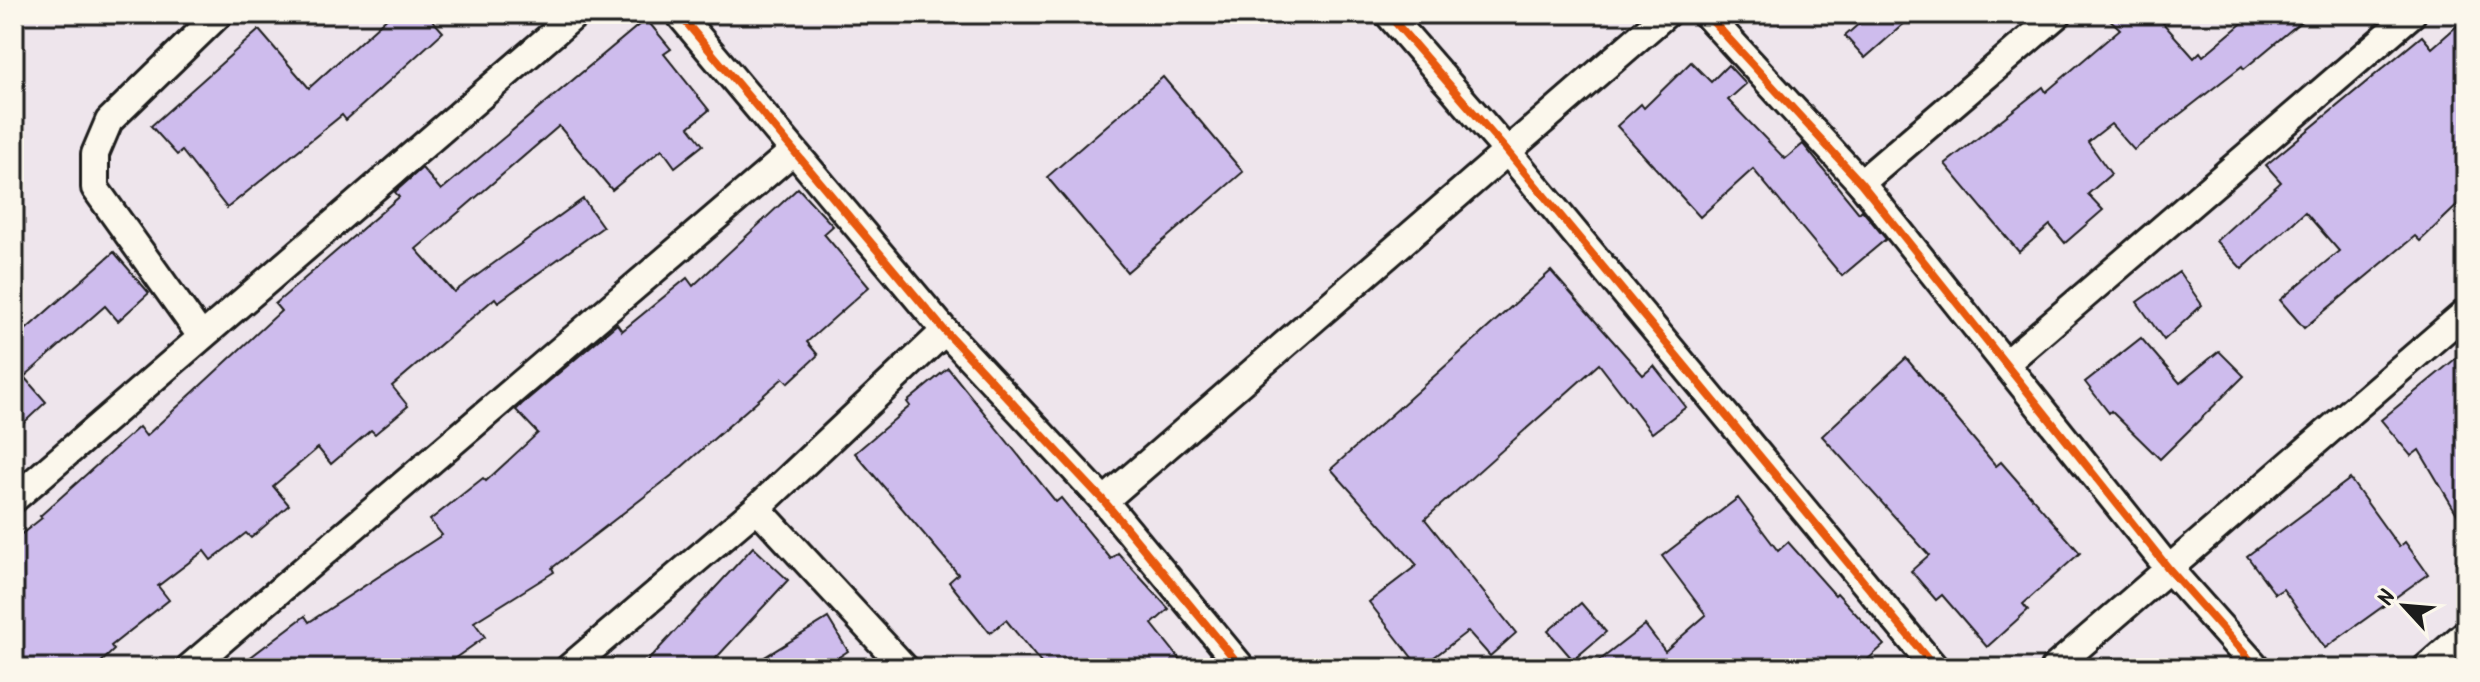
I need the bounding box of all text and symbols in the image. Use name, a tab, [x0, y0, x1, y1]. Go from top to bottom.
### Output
north arrow	[2364, 566, 2444, 646]
text: N	[2369, 584, 2407, 612]

